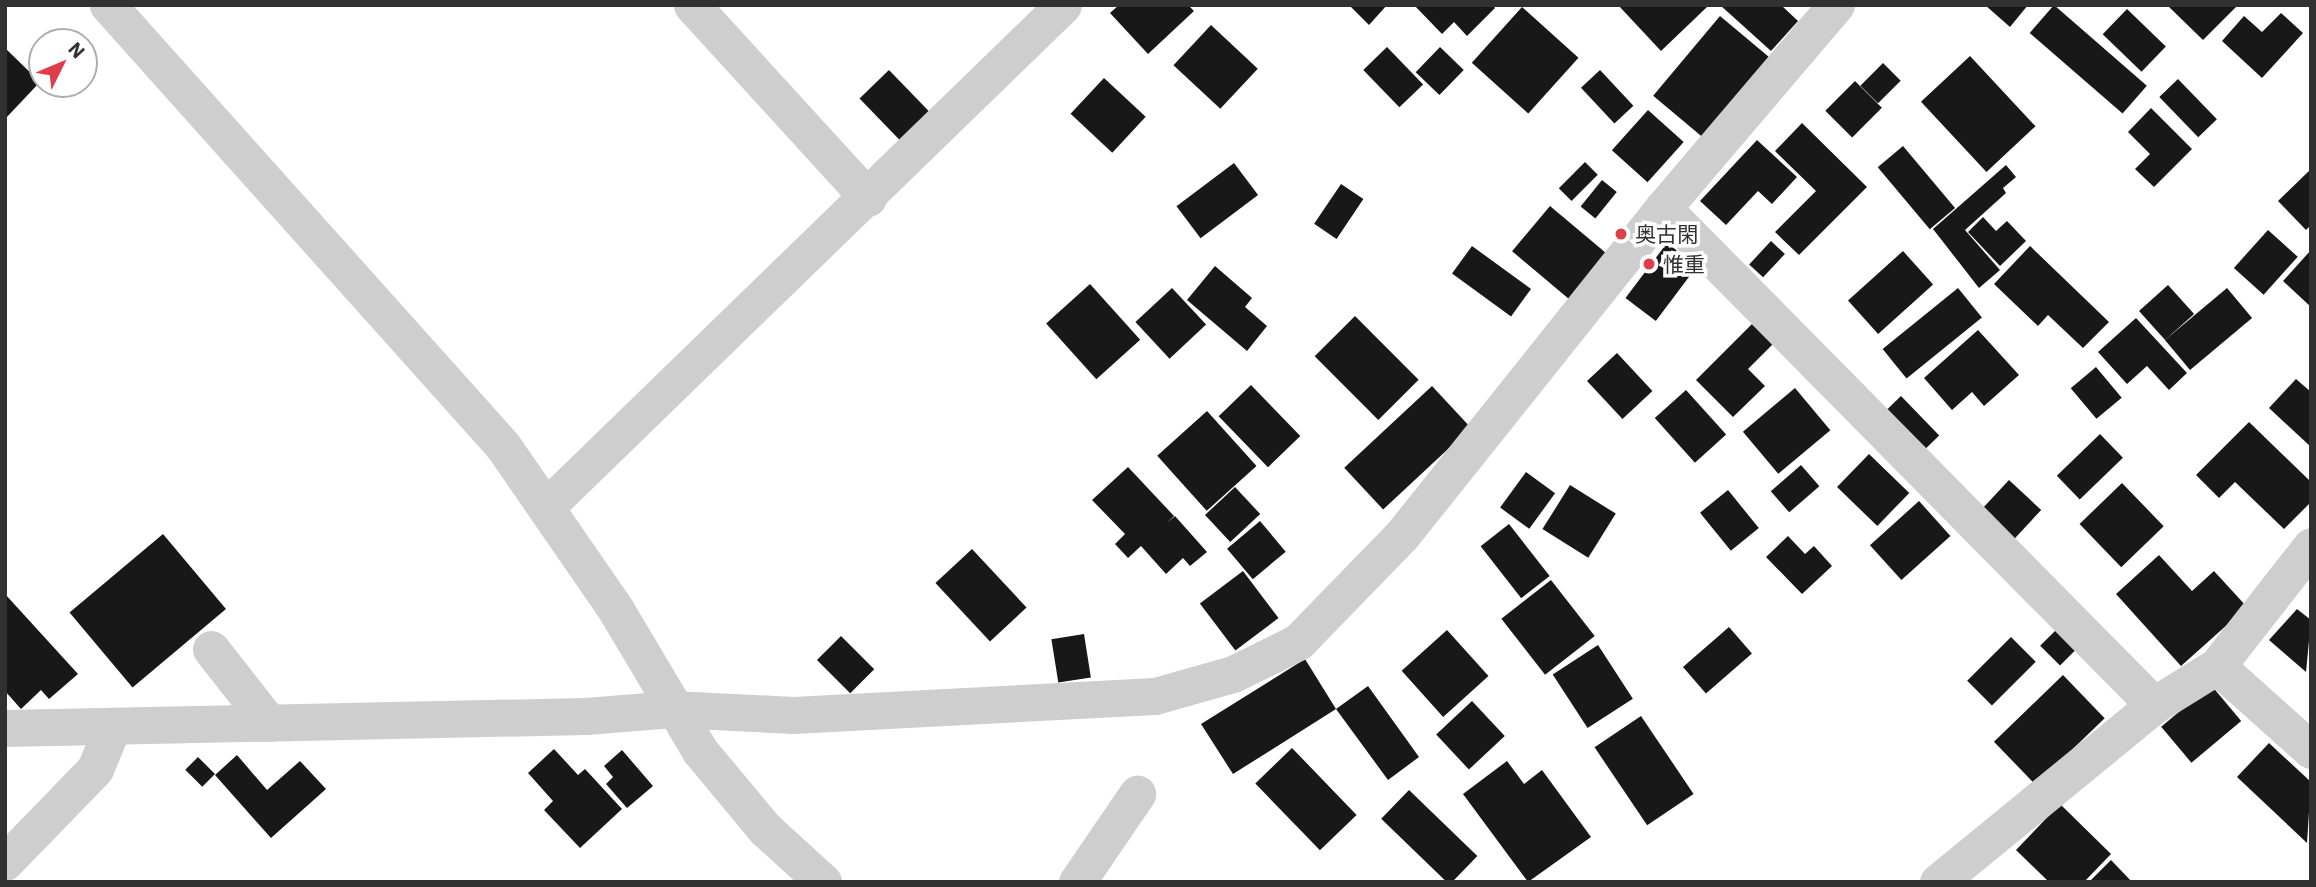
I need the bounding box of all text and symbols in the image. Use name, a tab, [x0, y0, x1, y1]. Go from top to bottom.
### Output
north arrow	[28, 28, 98, 98]
text: N	[63, 37, 90, 63]
place label: 奥古閑	[1635, 221, 1698, 247]
marker: 奥古閑	[1613, 226, 1629, 242]
place label: 惟重	[1663, 251, 1705, 277]
marker: 惟重	[1641, 256, 1657, 272]

